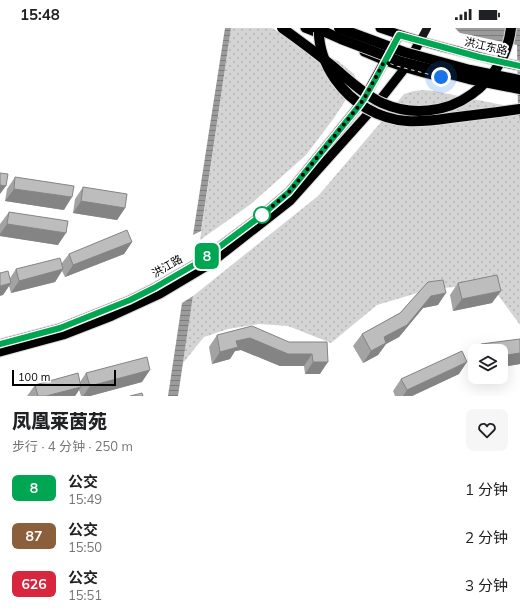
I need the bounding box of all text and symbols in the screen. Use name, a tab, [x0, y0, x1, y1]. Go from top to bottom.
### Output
text: 15:48	[20, 5, 60, 24]
street label: 洪江东路	[463, 34, 509, 58]
your location	[431, 67, 451, 87]
unlabelled marker	[253, 206, 271, 224]
line badge: 8	[194, 243, 220, 269]
text: 8	[203, 247, 211, 265]
street label: 洪江路	[149, 252, 185, 280]
map controls	[468, 344, 508, 384]
button: layers	[468, 344, 508, 384]
scale bar	[12, 368, 116, 387]
text: 100 m	[18, 370, 50, 384]
text: 凤凰莱茵苑	[12, 409, 107, 433]
button: heart	[466, 409, 508, 451]
text: 步行 · 4 分钟 · 250 m	[12, 438, 133, 454]
text: 公交	[68, 472, 98, 491]
text: 8	[30, 479, 38, 497]
text: 1 分钟	[465, 480, 508, 499]
text: 15:49	[68, 491, 102, 507]
text: 公交	[68, 520, 98, 539]
text: 87	[26, 527, 42, 545]
text: 2 分钟	[465, 528, 508, 547]
text: 15:50	[68, 539, 102, 555]
text: 公交	[68, 568, 98, 587]
text: 626	[21, 575, 47, 593]
text: 3 分钟	[465, 576, 508, 595]
text: 15:51	[68, 587, 102, 603]

